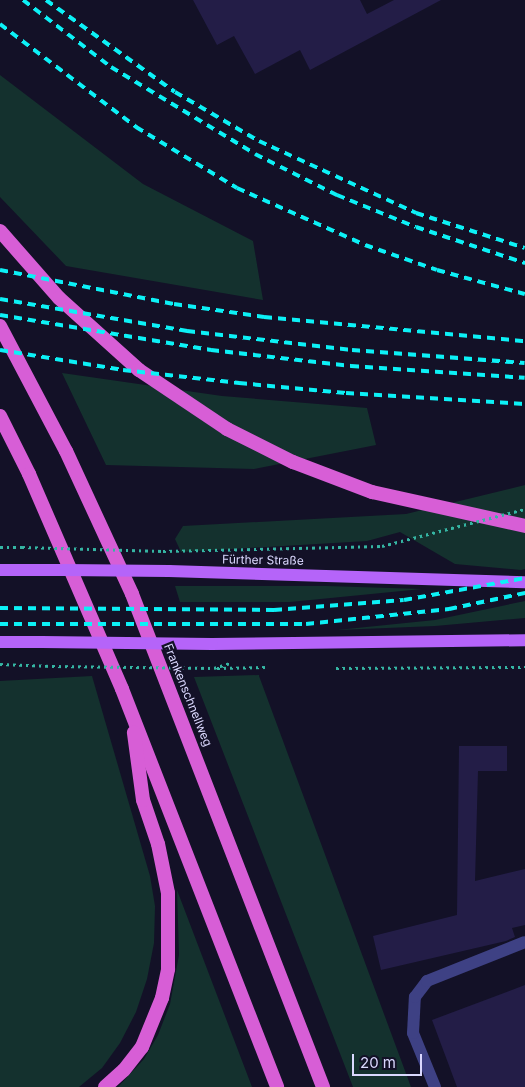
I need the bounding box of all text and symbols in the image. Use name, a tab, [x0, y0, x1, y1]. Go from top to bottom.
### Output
street label: Fürther Straße	[222, 552, 304, 568]
street label: Frankenschnellweg	[161, 641, 215, 749]
scale bar	[355, 1044, 425, 1076]
text: 20 m	[360, 1053, 396, 1072]

